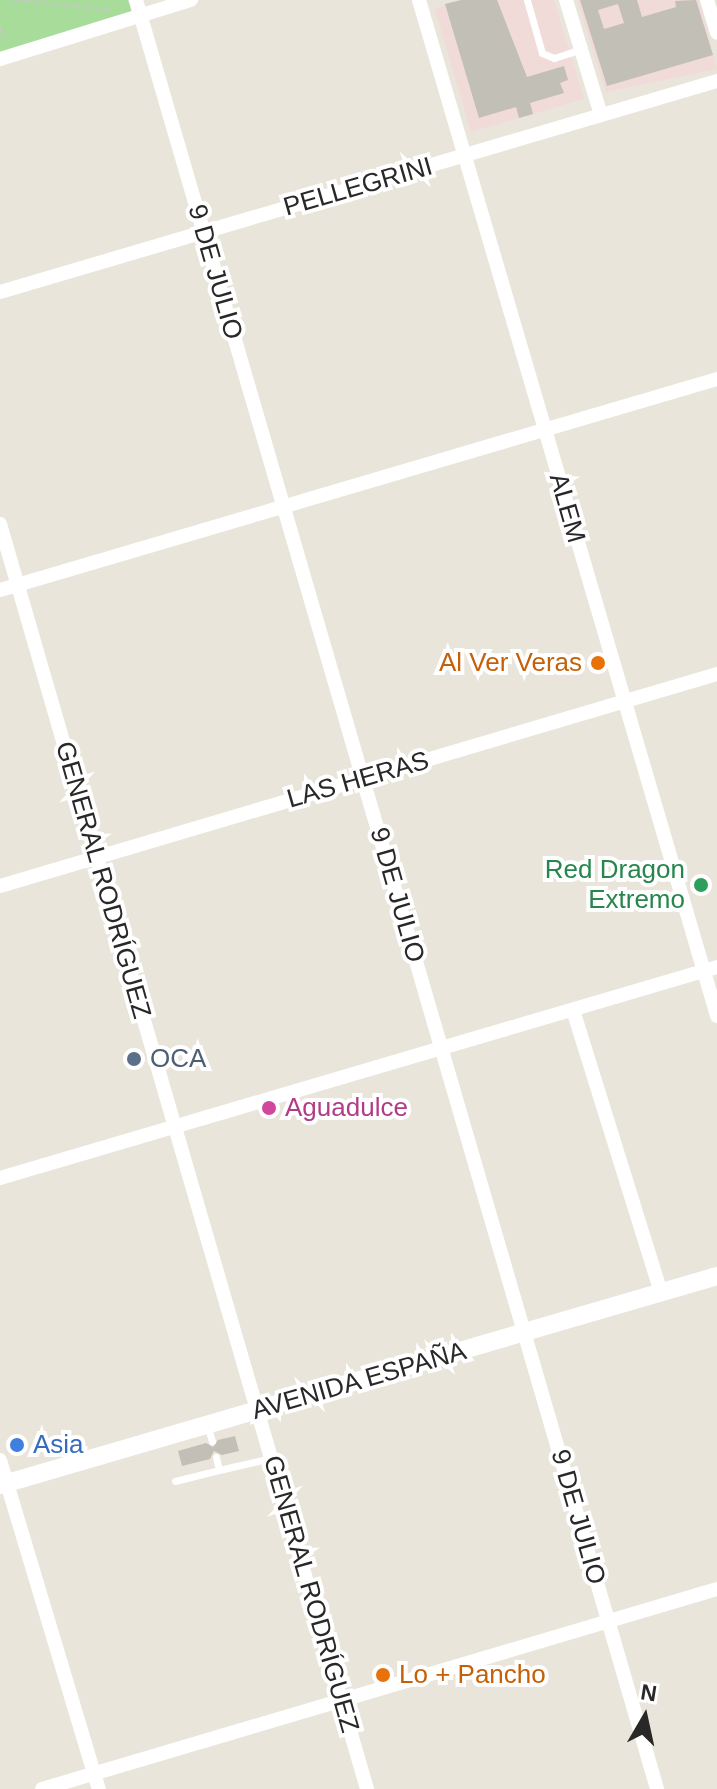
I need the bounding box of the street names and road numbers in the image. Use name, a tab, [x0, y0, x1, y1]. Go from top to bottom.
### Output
street label: PELLEGRINI	[280, 151, 436, 223]
street label: 9 DE JULIO	[181, 201, 249, 343]
street label: ALEM	[542, 470, 592, 546]
street label: GENERAL RODRÍGUEZ	[48, 738, 158, 1022]
street label: LAS HERAS	[284, 745, 432, 815]
street label: 9 DE JULIO	[363, 824, 431, 966]
street label: AVENIDA ESPAÑA	[248, 1335, 470, 1427]
street label: 9 DE JULIO	[544, 1446, 612, 1588]
street label: GENERAL RODRÍGUEZ	[256, 1452, 366, 1736]

